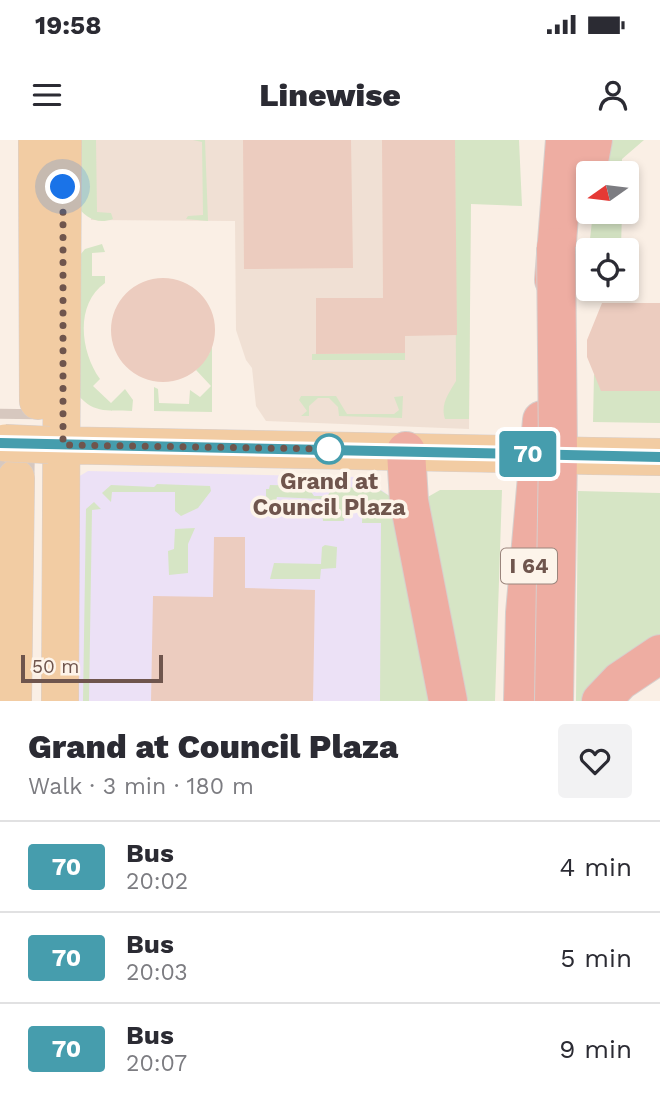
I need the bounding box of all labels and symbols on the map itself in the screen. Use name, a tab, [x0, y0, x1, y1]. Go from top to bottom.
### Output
north arrow	[576, 161, 639, 224]
your location	[45, 169, 80, 204]
line badge: 70	[496, 431, 560, 477]
marker: Grand at Council Plaza	[314, 434, 344, 464]
place label: Grand at Council Plaza	[252, 468, 406, 521]
road number: I 64	[501, 548, 557, 584]
scale bar	[21, 652, 163, 684]

